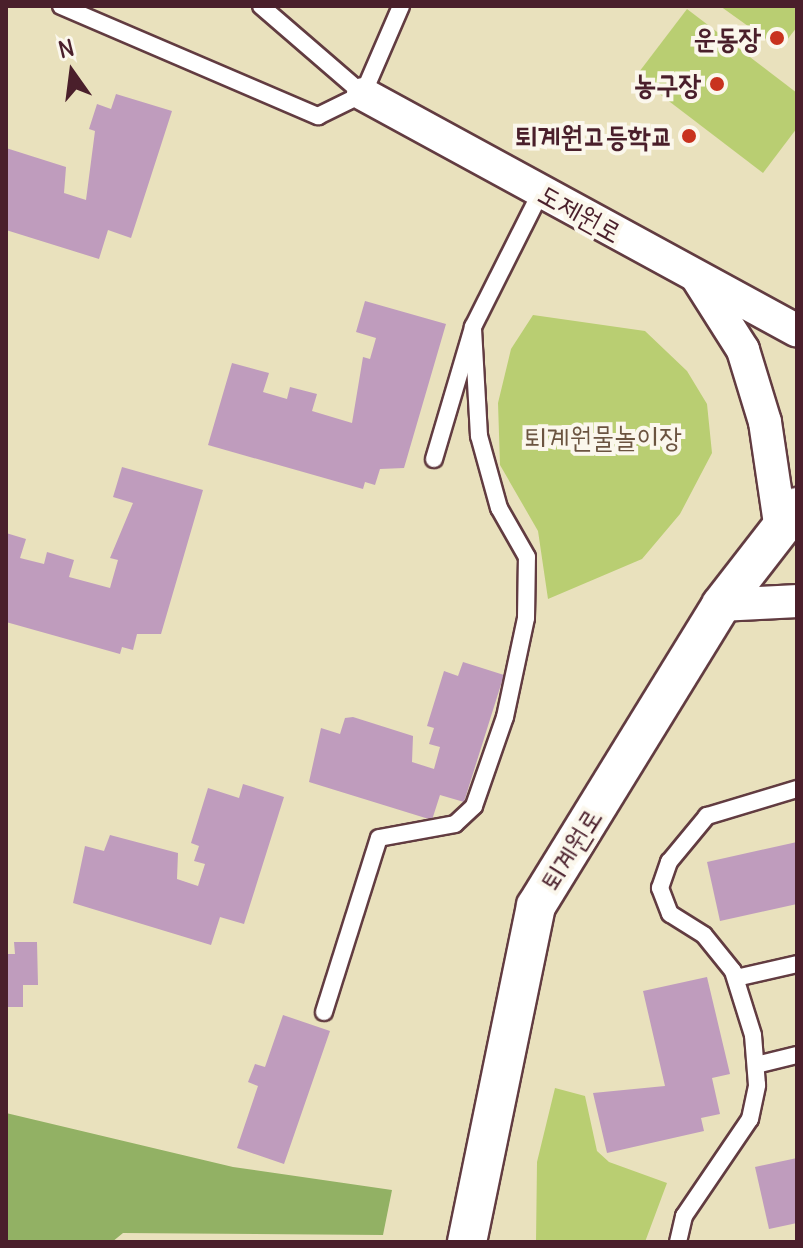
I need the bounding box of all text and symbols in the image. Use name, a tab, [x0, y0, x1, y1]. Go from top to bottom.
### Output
place label: 운동장	[693, 21, 761, 55]
marker: 운동장	[768, 29, 786, 47]
north arrow	[32, 32, 112, 112]
text: N	[55, 33, 77, 64]
place label: 농구장	[633, 67, 701, 101]
marker: 농구장	[708, 75, 726, 93]
place label: 퇴계원고등학교	[515, 119, 673, 153]
marker: 퇴계원고등학교	[680, 127, 698, 145]
street label: 도제원로	[532, 176, 628, 250]
park label: 퇴계원물놀이장	[524, 420, 682, 454]
street label: 퇴계원로	[533, 802, 609, 896]

